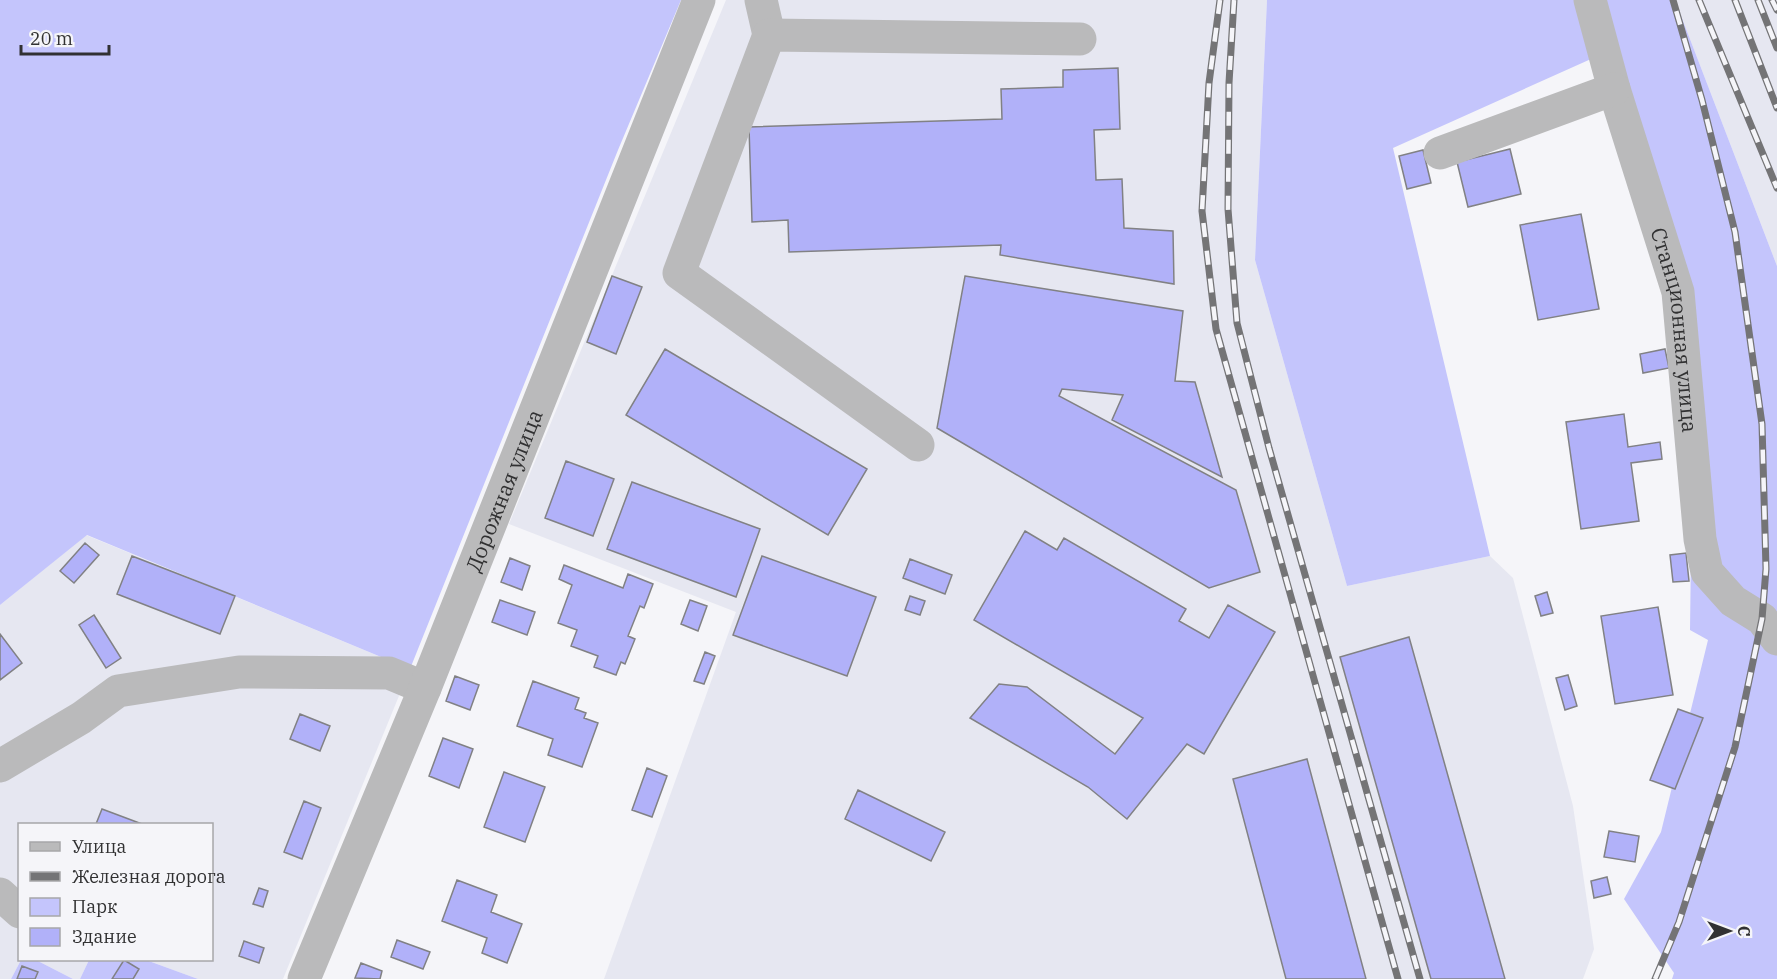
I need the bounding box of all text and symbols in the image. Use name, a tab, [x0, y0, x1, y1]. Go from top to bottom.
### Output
scale bar	[21, 18, 110, 56]
text: 20 m	[30, 27, 73, 50]
street label: Станционная улица	[1644, 224, 1704, 434]
street label: Дорожная улица	[459, 405, 549, 575]
legend	[18, 823, 213, 961]
text: Улица	[72, 835, 127, 858]
text: Железная дорога	[72, 865, 226, 888]
text: Парк	[72, 895, 118, 918]
north arrow	[1699, 901, 1759, 961]
text: Здание	[72, 925, 137, 948]
text: С	[1734, 926, 1754, 936]

